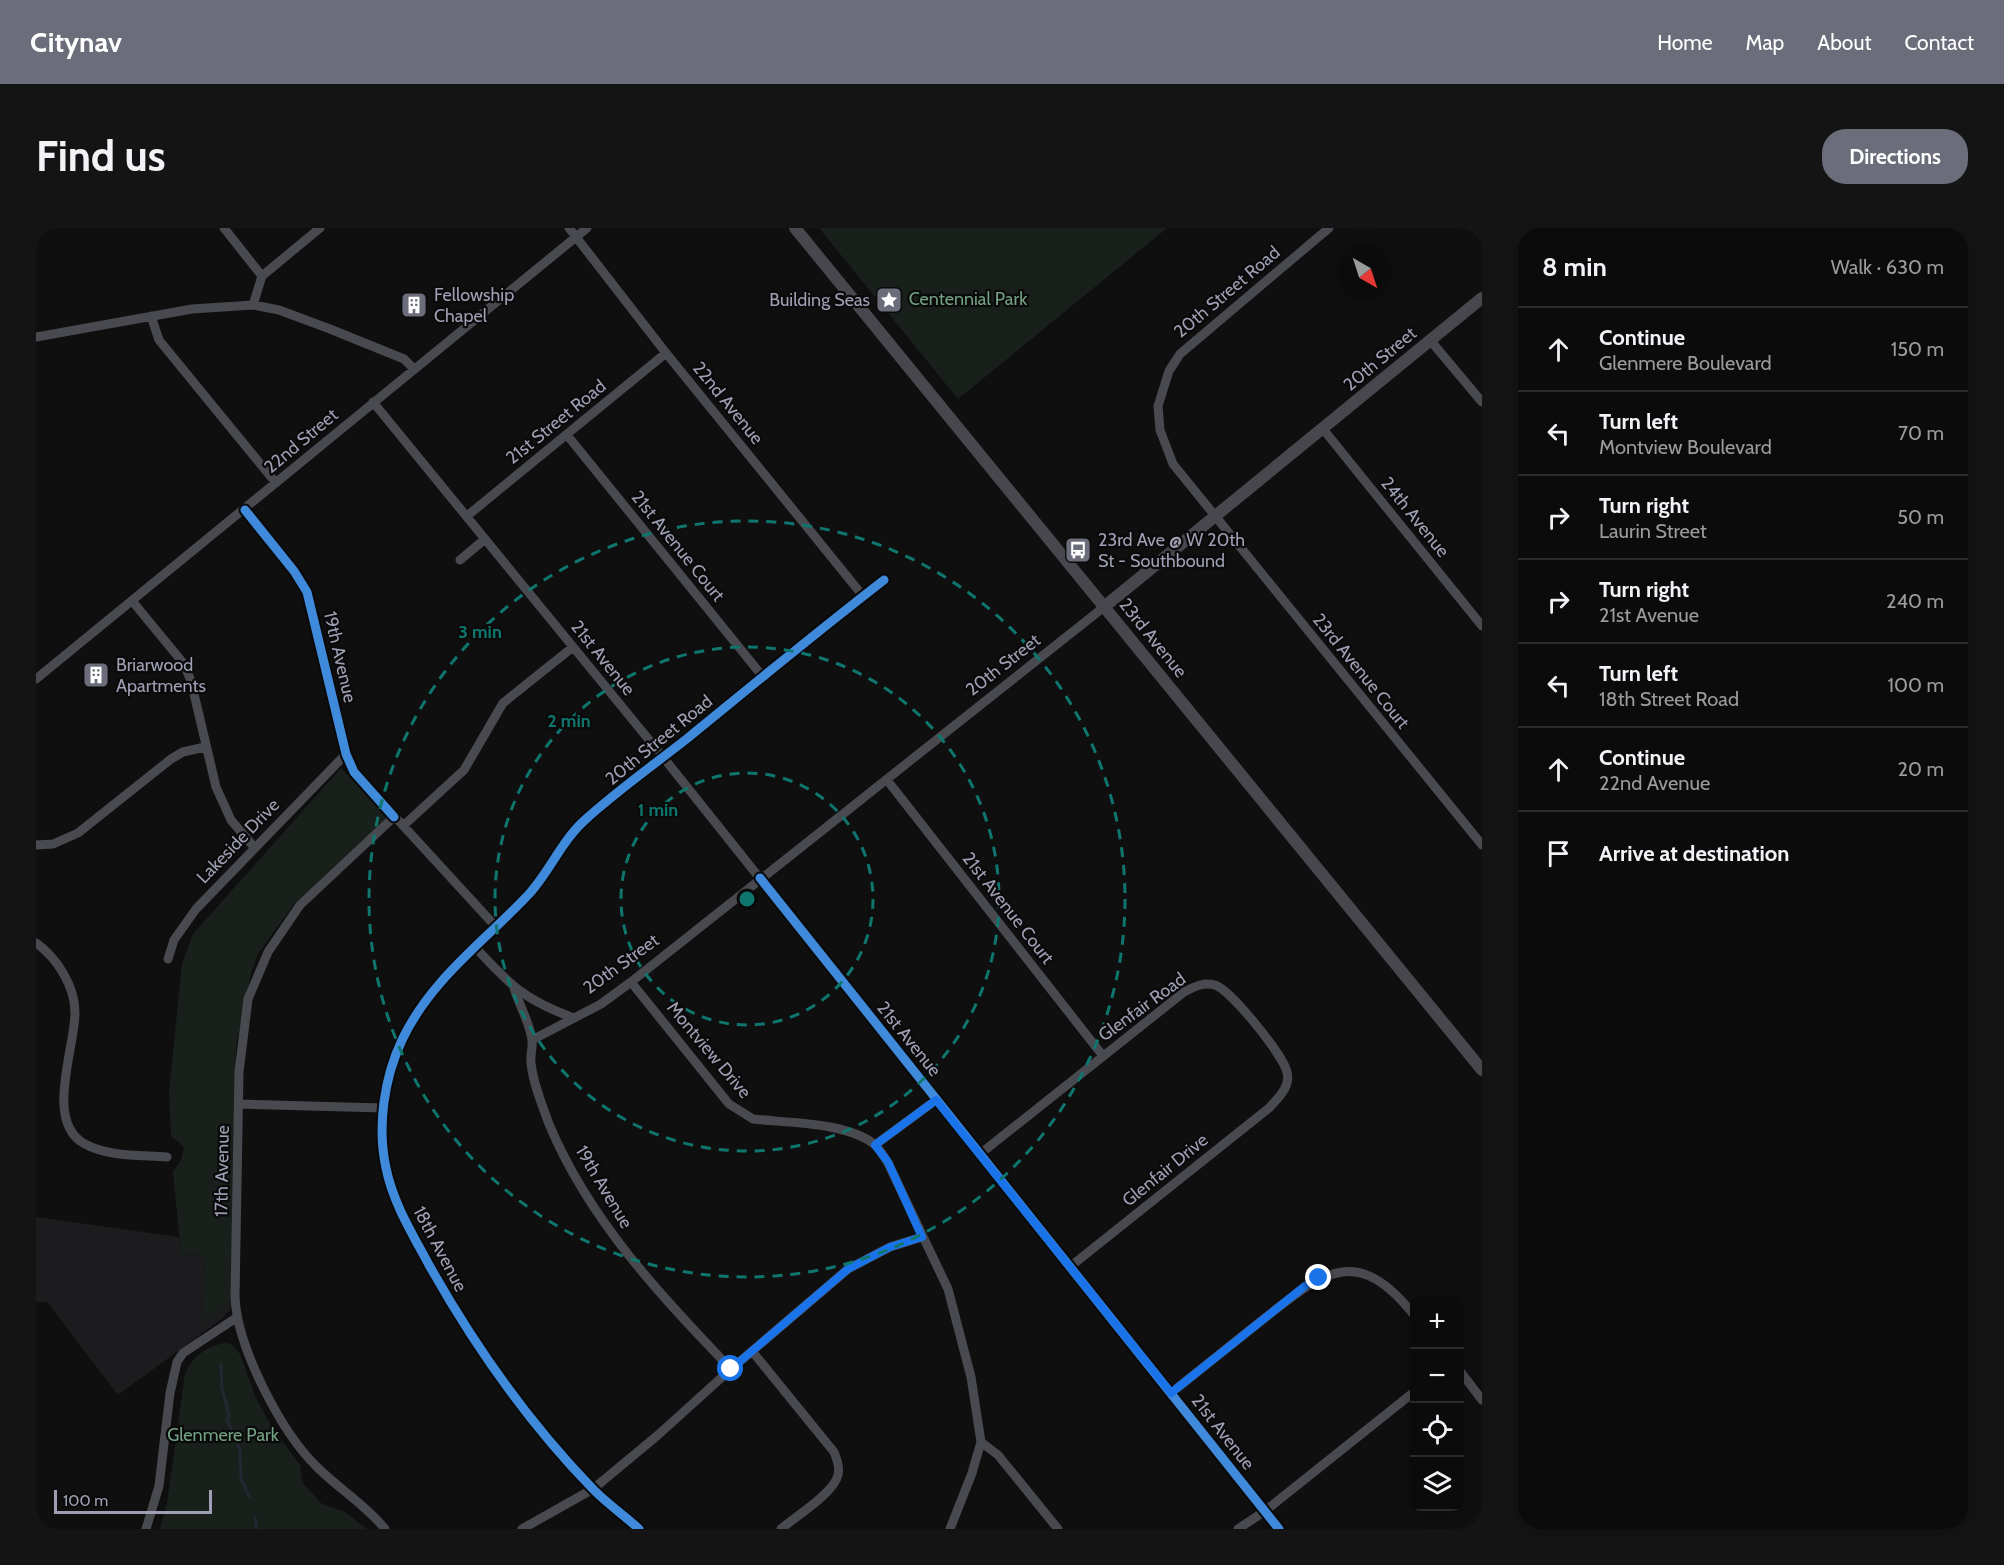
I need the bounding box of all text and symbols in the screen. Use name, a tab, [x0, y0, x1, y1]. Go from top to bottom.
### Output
text: Citynav	[30, 25, 122, 59]
text: Home	[1657, 30, 1713, 55]
text: Map	[1746, 30, 1784, 55]
text: About	[1817, 30, 1871, 55]
text: Contact	[1904, 30, 1974, 55]
button: Directions	[1822, 129, 1968, 184]
text: Find us	[36, 130, 165, 182]
street label: 20th Street Road	[1170, 241, 1284, 343]
north arrow	[1338, 246, 1392, 300]
text: 8 min	[1542, 251, 1607, 283]
text: Walk · 630 m	[1831, 255, 1944, 279]
place label: Fellowship Chapel	[434, 284, 514, 327]
place icon: Building Seas	[874, 285, 904, 315]
park label: Centennial Park	[909, 288, 1028, 310]
place label: Building Seas	[769, 289, 870, 311]
building icon: Fellowship Chapel	[399, 290, 429, 320]
street label: 20th Street	[1339, 322, 1421, 396]
text: Continue	[1599, 324, 1685, 351]
icon: ahead	[1542, 333, 1575, 366]
text: 150 m	[1891, 337, 1944, 361]
text: Glenmere Boulevard	[1599, 351, 1772, 375]
street label: 22nd Avenue	[688, 357, 768, 449]
street label: 21st Street Road	[502, 375, 610, 469]
street label: 22nd Street	[260, 404, 342, 478]
text: Turn left	[1599, 408, 1678, 435]
icon: left	[1542, 417, 1575, 450]
text: 70 m	[1898, 421, 1944, 445]
text: Montview Boulevard	[1599, 435, 1772, 459]
street label: 24th Avenue	[1376, 472, 1454, 562]
street label: 21st Avenue Court	[627, 486, 729, 606]
text: Turn right	[1599, 492, 1689, 519]
icon: right	[1542, 501, 1575, 534]
text: 50 m	[1897, 505, 1944, 529]
text: Laurin Street	[1599, 519, 1707, 543]
place label: 23rd Ave @ W 20th St - Southbound	[1098, 529, 1245, 572]
bus stop icon: 23rd Ave @ W 20th St - Southbound	[1063, 535, 1093, 565]
text: Turn right	[1599, 576, 1689, 603]
icon: right	[1542, 585, 1575, 618]
text: 240 m	[1886, 589, 1944, 613]
street label: 23rd Avenue	[1114, 594, 1192, 682]
text: 21st Avenue	[1599, 603, 1699, 627]
street label: 19th Avenue	[319, 609, 361, 705]
street label: 23rd Avenue Court	[1308, 609, 1414, 733]
street label: 21st Avenue	[566, 616, 640, 700]
text: 3 min	[458, 621, 502, 643]
street label: 20th Street	[961, 629, 1045, 701]
place label: Briarwood Apartments	[116, 654, 206, 697]
building icon: Briarwood Apartments	[81, 660, 111, 690]
text: Turn left	[1599, 660, 1678, 687]
icon: left	[1542, 669, 1575, 702]
text: 100 m	[1888, 673, 1944, 697]
text: 18th Street Road	[1599, 687, 1739, 711]
street label: 20th Street Road	[601, 690, 717, 790]
text: 2 min	[547, 710, 591, 732]
text: Continue	[1599, 744, 1685, 771]
icon: ahead	[1542, 753, 1575, 786]
text: 20 m	[1898, 757, 1944, 781]
text: 22nd Avenue	[1599, 771, 1710, 795]
street label: Lakeside Drive	[192, 794, 284, 888]
text: 1 min	[638, 799, 678, 821]
icon: arrive	[1542, 837, 1575, 870]
text: Arrive at destination	[1599, 840, 1789, 867]
street label: 21st Avenue Court	[957, 848, 1059, 968]
centre of rings	[737, 889, 757, 909]
street label: 20th Street	[579, 929, 663, 999]
street label: Glenfair Road	[1094, 968, 1190, 1046]
street label: Montview Drive	[662, 997, 756, 1103]
street label: 21st Avenue	[872, 997, 946, 1081]
street label: 17th Avenue	[210, 1125, 234, 1217]
street label: Glenfair Drive	[1118, 1129, 1212, 1211]
street label: 19th Avenue	[571, 1141, 637, 1233]
street label: 18th Avenue	[408, 1202, 472, 1296]
route end	[1305, 1264, 1331, 1290]
map controls	[1410, 1295, 1464, 1511]
button: +	[1410, 1295, 1464, 1349]
button: −	[1410, 1349, 1464, 1403]
route start	[717, 1355, 743, 1381]
street label: 21st Avenue	[1187, 1390, 1259, 1474]
button: locate	[1410, 1403, 1464, 1457]
park label: Glenmere Park	[167, 1424, 280, 1446]
button: layers	[1410, 1457, 1464, 1511]
scale bar	[54, 1487, 212, 1514]
text: 100 m	[63, 1491, 108, 1510]

